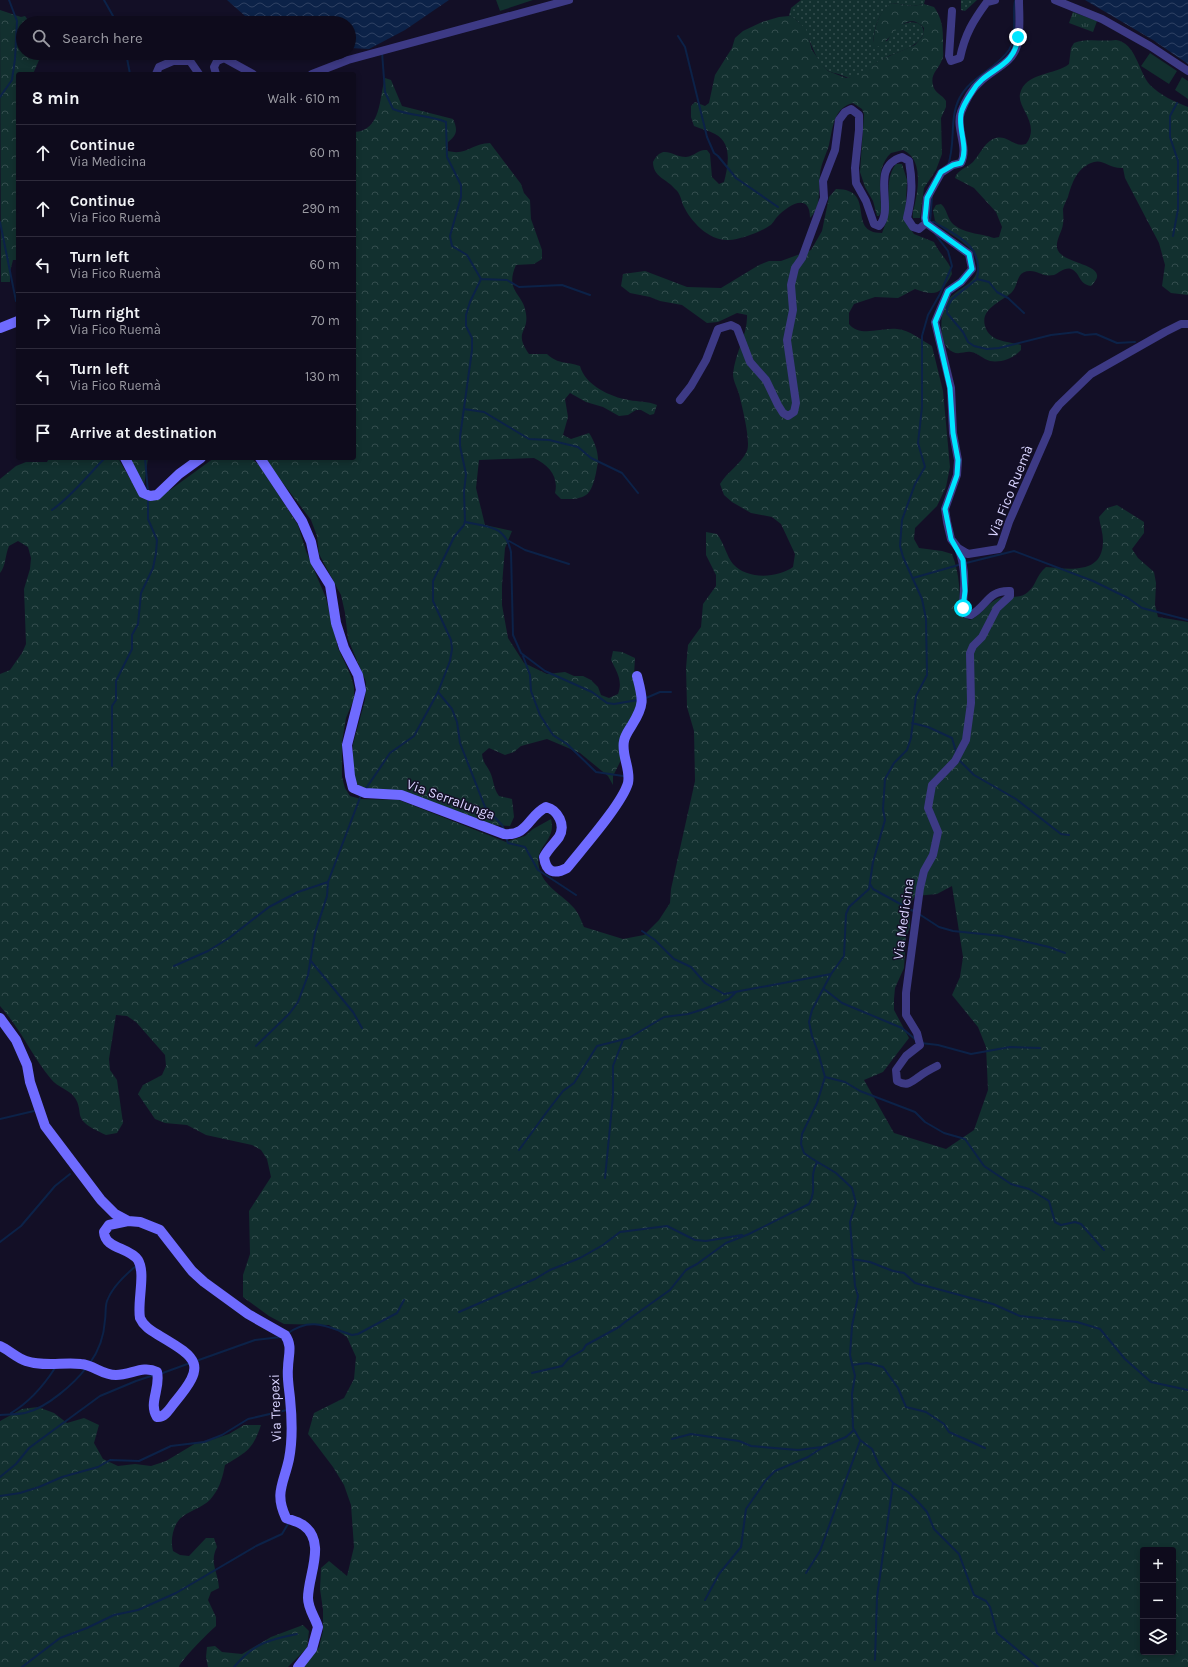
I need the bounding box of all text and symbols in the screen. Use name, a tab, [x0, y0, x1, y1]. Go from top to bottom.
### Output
search box	[16, 16, 356, 60]
icon: search	[30, 27, 52, 49]
route end	[1009, 28, 1027, 46]
text: Search here	[62, 29, 143, 47]
text: 8 min	[32, 88, 80, 108]
text: Walk · 610 m	[267, 91, 340, 106]
text: Continue	[70, 136, 135, 154]
icon: ahead	[32, 142, 54, 164]
text: 60 m	[310, 145, 340, 160]
text: Via Medicina	[70, 154, 146, 169]
text: Continue	[70, 192, 135, 210]
icon: ahead	[32, 198, 54, 220]
text: 290 m	[302, 201, 340, 216]
text: Via Fico Ruemà	[70, 210, 161, 225]
text: Turn left	[70, 248, 129, 266]
icon: left	[32, 254, 54, 276]
text: 60 m	[310, 257, 340, 272]
text: Via Fico Ruemà	[70, 266, 161, 281]
text: Turn right	[70, 304, 140, 322]
icon: right	[32, 310, 54, 332]
text: 70 m	[311, 313, 340, 328]
text: Via Fico Ruemà	[70, 322, 161, 337]
text: Turn left	[70, 360, 129, 378]
icon: left	[32, 366, 54, 388]
text: 130 m	[305, 369, 340, 384]
text: Via Fico Ruemà	[70, 378, 161, 393]
icon: arrive	[32, 422, 54, 444]
text: Arrive at destination	[70, 424, 217, 442]
street label: Via Fico Ruemà	[984, 443, 1037, 540]
route start	[954, 599, 972, 617]
street label: Via Serralunga	[404, 776, 497, 823]
street label: Via Medicina	[889, 877, 918, 961]
street label: Via Trepexi	[266, 1374, 285, 1442]
map controls	[1140, 1547, 1176, 1655]
button: +	[1140, 1547, 1176, 1583]
button: −	[1140, 1583, 1176, 1619]
button: layers	[1140, 1619, 1176, 1655]

